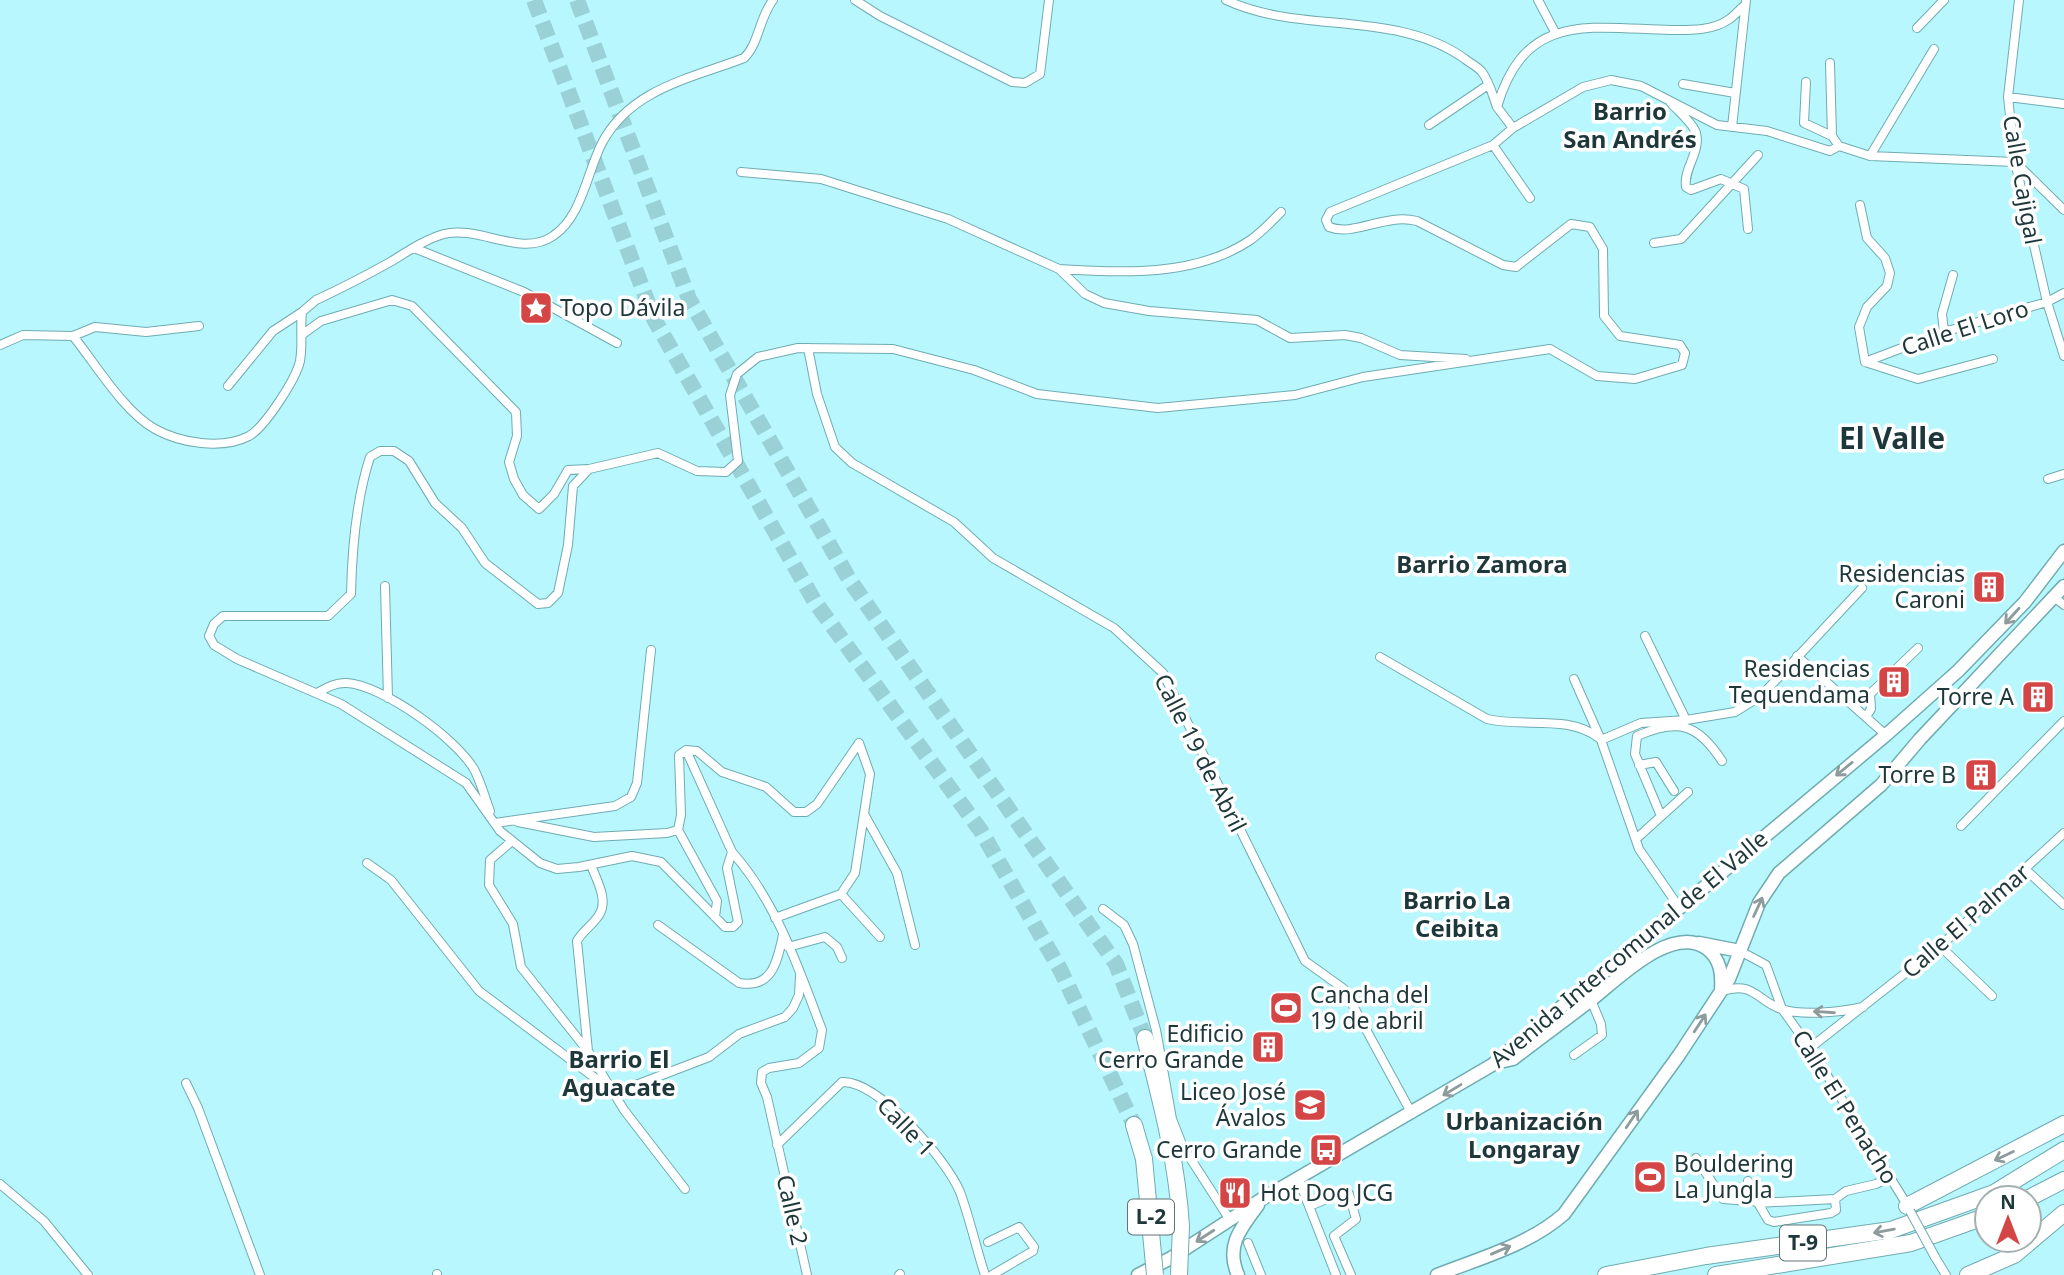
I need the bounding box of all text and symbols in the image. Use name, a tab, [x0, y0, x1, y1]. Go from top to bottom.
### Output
district label: Barrio San Andrés	[1563, 94, 1697, 155]
street label: Calle Cajigal	[1996, 113, 2050, 247]
place icon: Topo Dávila	[517, 289, 555, 327]
place label: Topo Dávila	[560, 291, 685, 323]
street label: Calle El Loro	[1897, 291, 2032, 363]
district label: El Valle	[1839, 417, 1945, 458]
district label: Barrio Zamora	[1396, 547, 1568, 580]
place label: Residencias Caroni	[1839, 557, 1965, 615]
building icon: Residencias Caroni	[1970, 568, 2008, 606]
one-way arrow	[2004, 607, 2020, 625]
place label: Residencias Tequendama	[1729, 652, 1870, 710]
building icon: Residencias Tequendama	[1875, 663, 1913, 701]
street label: Calle 19 de Abril	[1147, 668, 1255, 837]
building icon: Torre A	[2019, 678, 2057, 716]
place label: Torre A	[1937, 680, 2014, 712]
building icon: Torre B	[1962, 756, 2000, 794]
place label: Torre B	[1878, 758, 1956, 790]
one-way arrow	[1835, 761, 1853, 777]
street label: Avenida Intercomunal de El Valle	[1483, 822, 1774, 1074]
street label: Calle El Palmar	[1895, 855, 2036, 985]
district label: Barrio La Ceibita	[1403, 883, 1511, 944]
one-way arrow	[1752, 897, 1765, 918]
place label: Cancha del 19 de abril	[1310, 978, 1429, 1036]
sports icon: Cancha del 19 de abril	[1267, 989, 1305, 1027]
one-way arrow	[1813, 1005, 1836, 1018]
one-way arrow	[1692, 1014, 1707, 1033]
place label: Edificio Cerro Grande	[1098, 1017, 1244, 1075]
street label: Calle El Penacho	[1786, 1023, 1906, 1190]
building icon: Edificio Cerro Grande	[1249, 1028, 1287, 1066]
district label: Barrio El Aguacate	[562, 1042, 676, 1103]
place label: Liceo José Ávalos	[1180, 1075, 1286, 1133]
one-way arrow	[1443, 1083, 1463, 1097]
school or university icon: Liceo José Ávalos	[1291, 1086, 1329, 1124]
street label: Calle 1	[870, 1090, 943, 1163]
district label: Urbanización Longaray	[1445, 1104, 1603, 1165]
one-way arrow	[1625, 1110, 1639, 1129]
bus stop icon: Cerro Grande	[1307, 1131, 1345, 1169]
place label: Cerro Grande	[1156, 1133, 1302, 1165]
place label: Bouldering La Jungla	[1674, 1147, 1794, 1205]
one-way arrow	[1994, 1150, 2015, 1163]
sports icon: Bouldering La Jungla	[1631, 1158, 1669, 1196]
street label: Calle 2	[769, 1171, 817, 1248]
restaurant icon: Hot Dog JCG	[1216, 1174, 1254, 1212]
place label: Hot Dog JCG	[1260, 1176, 1393, 1208]
north arrow	[1973, 1184, 2043, 1254]
text: N	[2000, 1189, 2016, 1215]
road number: L-2	[1128, 1200, 1174, 1234]
one-way arrow	[1873, 1225, 1896, 1238]
road number: T-9	[1780, 1226, 1826, 1260]
one-way arrow	[1196, 1229, 1215, 1244]
one-way arrow	[1489, 1243, 1511, 1256]

